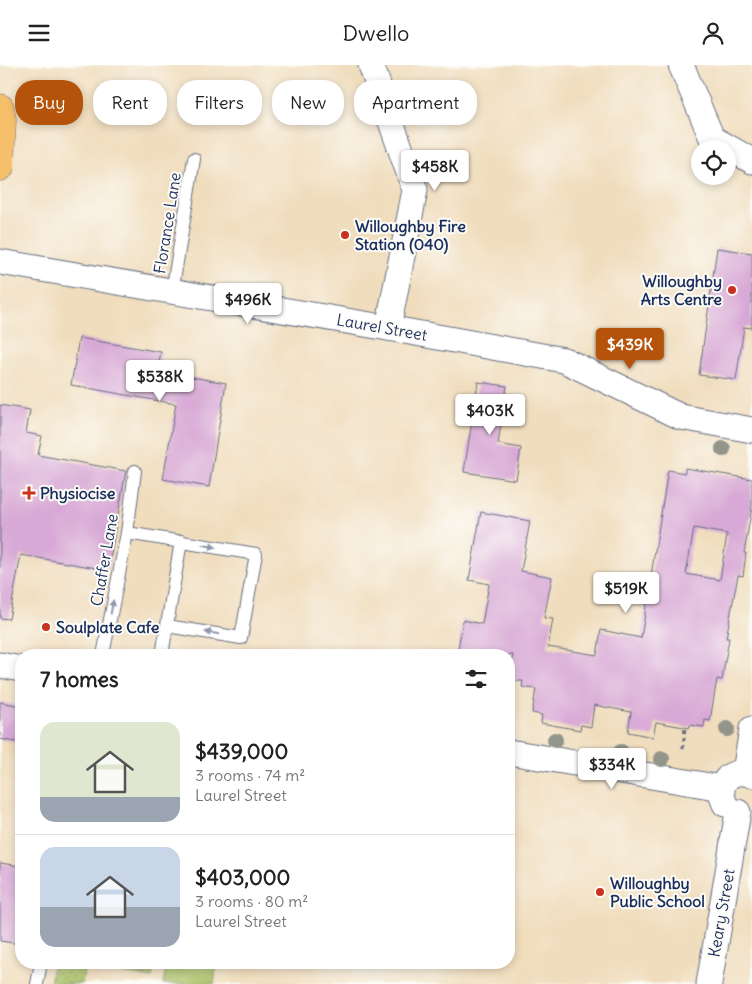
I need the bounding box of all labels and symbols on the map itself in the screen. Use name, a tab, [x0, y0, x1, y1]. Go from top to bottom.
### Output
pin: $458K	[400, 149, 470, 192]
street label: Florance Lane	[149, 171, 185, 275]
place label: Willoughby Fire Station (040)	[355, 216, 466, 255]
marker: Willoughby Fire Station (040)	[339, 229, 351, 241]
place label: Willoughby Arts Centre	[641, 271, 722, 309]
pin: $496K	[213, 283, 283, 325]
marker: Willoughby Arts Centre	[726, 284, 738, 296]
street label: Laurel Street	[335, 309, 430, 345]
pin: $439K	[595, 327, 665, 370]
pin: $538K	[125, 359, 195, 402]
pin: $403K	[455, 393, 525, 436]
place label: Physiocise	[40, 483, 116, 504]
marker: Physiocise	[22, 486, 36, 500]
street label: Chaffer Lane	[86, 512, 122, 608]
one-way arrow	[202, 543, 218, 551]
pin: $519K	[591, 571, 661, 614]
one-way arrow	[108, 600, 116, 615]
place label: Soulplate Cafe	[56, 617, 160, 638]
marker: Soulplate Cafe	[40, 621, 52, 633]
one-way arrow	[203, 629, 219, 637]
pin: $334K	[577, 747, 647, 790]
street label: Keary Street	[703, 867, 739, 959]
place label: Willoughby Public School	[610, 873, 705, 911]
marker: Willoughby Public School	[594, 886, 606, 898]

